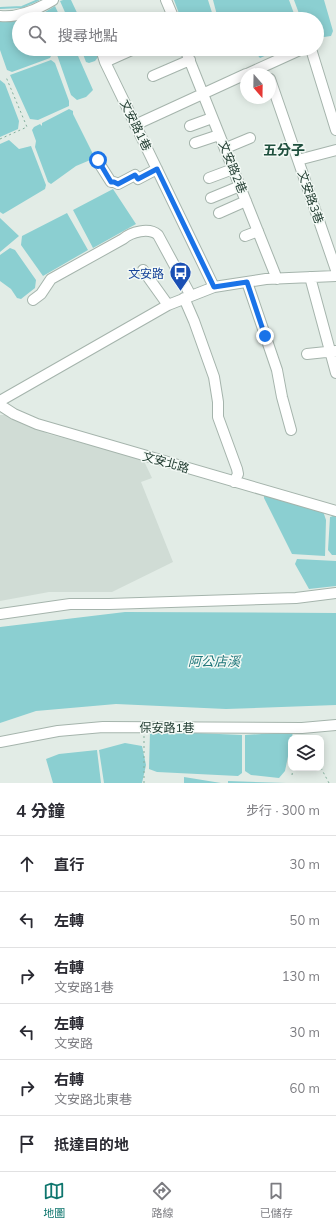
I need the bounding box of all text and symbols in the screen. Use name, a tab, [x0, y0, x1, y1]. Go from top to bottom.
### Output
search box	[12, 12, 324, 56]
icon: search	[26, 23, 48, 45]
text: 搜尋地點	[58, 26, 118, 45]
north arrow	[240, 68, 276, 104]
street label: 文安路1巷	[117, 97, 155, 153]
street label: 文安路2巷	[216, 139, 250, 195]
district label: 五分子	[263, 141, 305, 159]
route start	[89, 151, 107, 169]
street label: 文安路3巷	[295, 168, 327, 226]
bus stop icon: 文安路	[167, 260, 193, 293]
place label: 文安路	[128, 266, 164, 281]
route end	[256, 327, 274, 345]
street label: 文安北路	[141, 448, 191, 476]
water label: 阿公店溪	[188, 653, 242, 669]
street label: 保安路1巷	[139, 720, 195, 735]
map controls	[288, 735, 324, 771]
button: layers	[288, 735, 324, 771]
text: 4 分鐘	[16, 800, 65, 821]
text: 步行 · 300 m	[246, 802, 320, 818]
icon: ahead	[16, 853, 38, 875]
text: 直行	[54, 855, 84, 874]
text: 30 m	[290, 856, 320, 872]
icon: left	[16, 909, 38, 931]
text: 左轉	[54, 911, 84, 930]
text: 50 m	[290, 912, 320, 928]
text: 右轉	[54, 958, 84, 977]
icon: right	[16, 965, 38, 987]
text: 130 m	[282, 968, 320, 984]
text: 文安路1巷	[54, 979, 114, 995]
text: 左轉	[54, 1014, 84, 1033]
icon: left	[16, 1021, 38, 1043]
text: 30 m	[290, 1024, 320, 1040]
text: 文安路	[54, 1035, 93, 1051]
text: 右轉	[54, 1070, 84, 1089]
icon: right	[16, 1077, 38, 1099]
text: 60 m	[290, 1080, 320, 1096]
text: 文安路北東巷	[54, 1091, 132, 1107]
icon: arrive	[16, 1133, 38, 1155]
text: 抵達目的地	[54, 1135, 129, 1154]
tab: 地圖	[43, 1180, 65, 1220]
tab: 路線	[151, 1180, 173, 1220]
tab: 已儲存	[260, 1180, 293, 1220]

